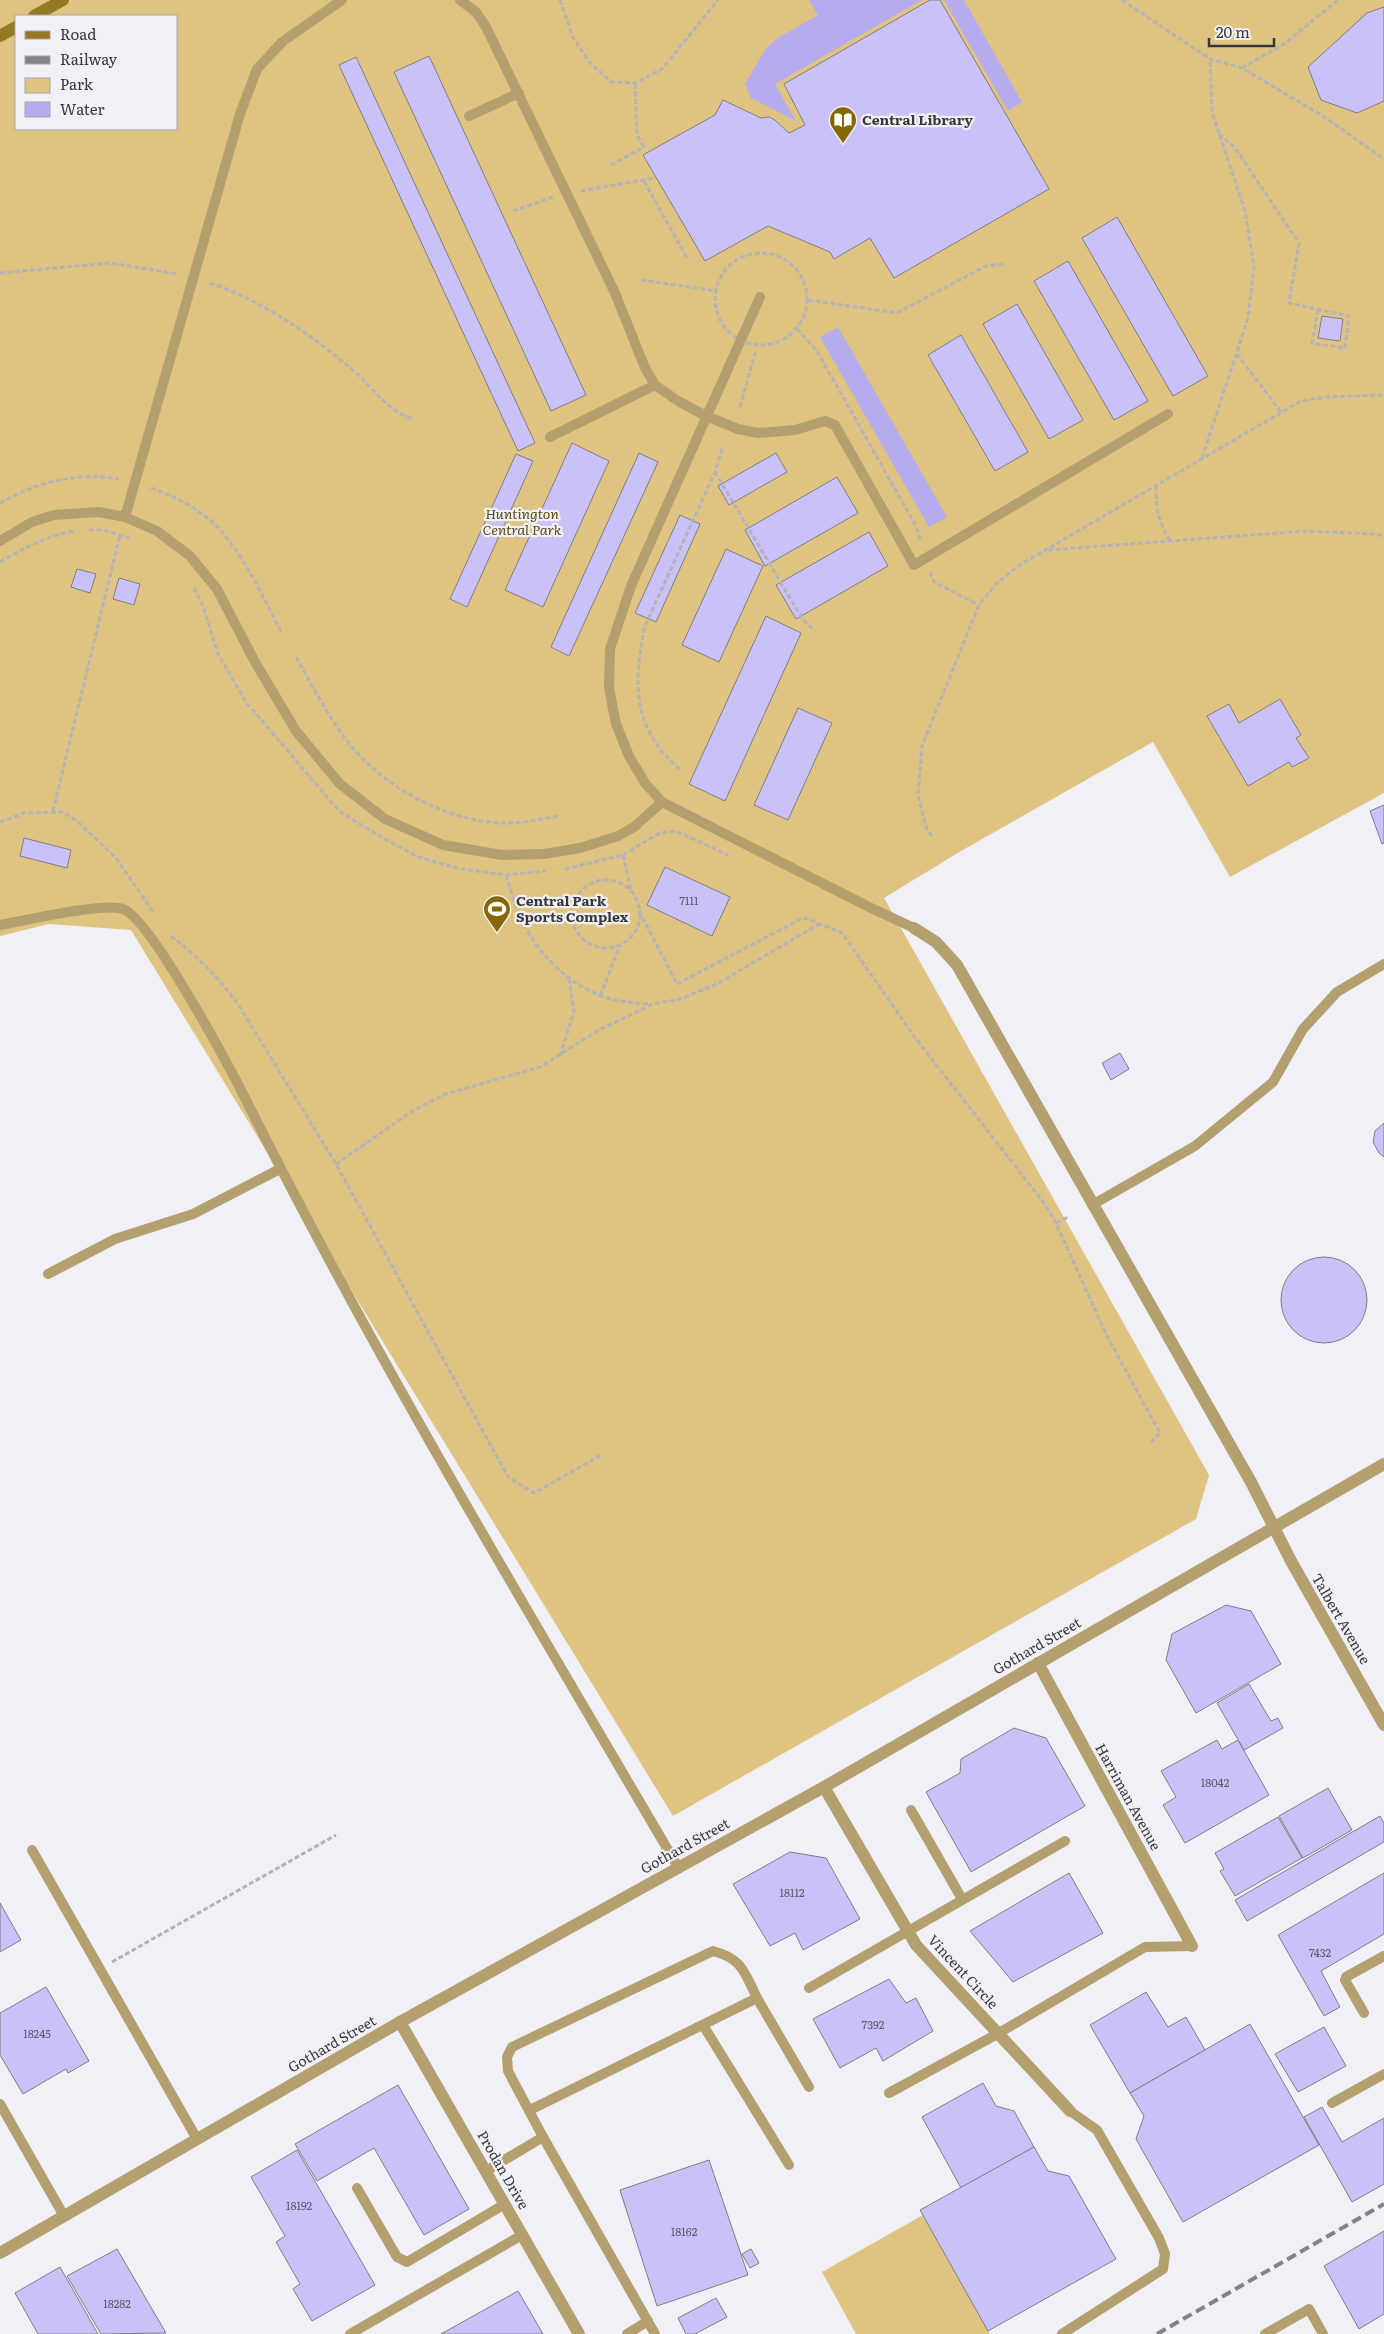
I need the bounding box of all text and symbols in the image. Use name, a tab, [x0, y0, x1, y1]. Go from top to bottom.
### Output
legend	[15, 15, 178, 130]
scale bar	[1209, 15, 1274, 47]
text: 20 m	[1216, 20, 1250, 43]
text: Road	[60, 22, 96, 45]
text: Railway	[60, 47, 118, 70]
text: Park	[60, 72, 94, 95]
text: Water	[60, 97, 105, 120]
library icon: Central Library	[828, 105, 858, 144]
place label: Central Library	[862, 109, 973, 129]
park label: Huntington Central Park	[483, 503, 562, 539]
place label: Central Park Sports Complex	[516, 890, 629, 926]
house number: 7111	[679, 892, 699, 908]
sports icon: Central Park Sports Complex	[482, 894, 512, 933]
street label: Talbert Avenue	[1308, 1570, 1376, 1667]
street label: Gothard Street	[989, 1612, 1085, 1678]
street label: Harriman Avenue	[1091, 1740, 1167, 1854]
house number: 18042	[1201, 1774, 1230, 1790]
street label: Gothard Street	[636, 1812, 733, 1878]
house number: 18112	[779, 1884, 805, 1900]
street label: Vincent Circle	[924, 1930, 1003, 2013]
house number: 7432	[1309, 1944, 1331, 1960]
street label: Gothard Street	[284, 2010, 380, 2076]
house number: 7392	[862, 2016, 885, 2032]
house number: 18245	[23, 2025, 51, 2041]
street label: Prodan Drive	[473, 2126, 535, 2213]
house number: 18192	[286, 2197, 313, 2213]
house number: 18162	[671, 2223, 698, 2239]
house number: 18282	[103, 2295, 131, 2311]

